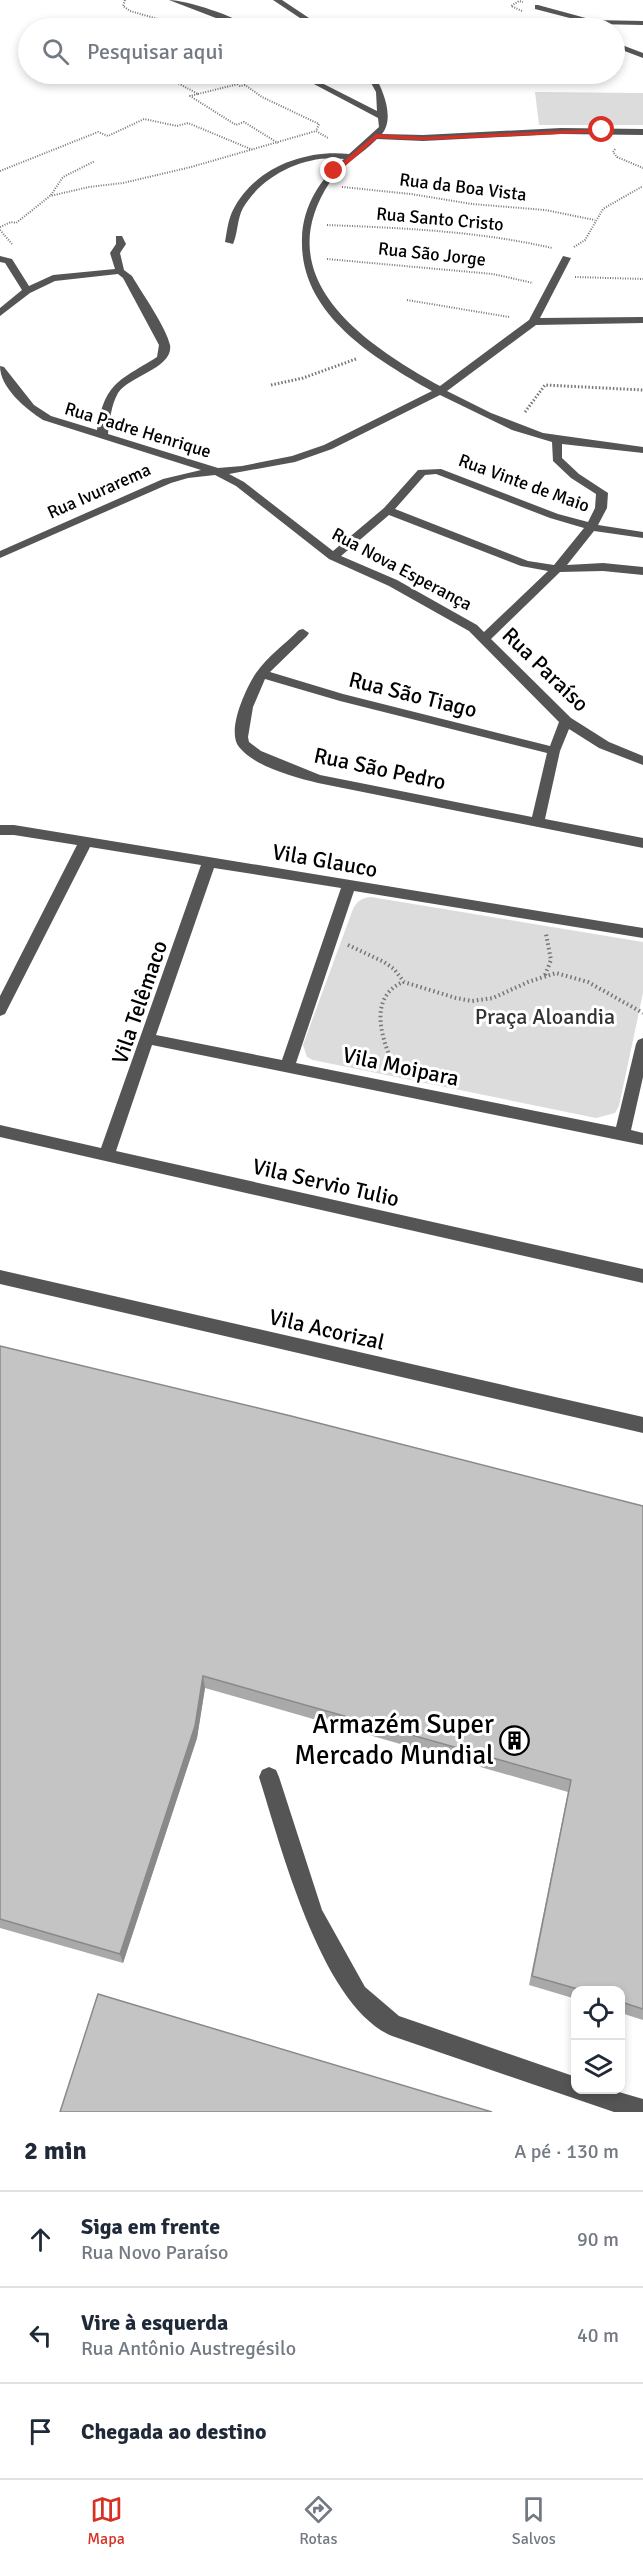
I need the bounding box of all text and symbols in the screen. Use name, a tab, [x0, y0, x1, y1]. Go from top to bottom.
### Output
search box	[18, 18, 625, 84]
icon: search	[39, 35, 72, 68]
text: Pesquisar aqui	[87, 38, 223, 65]
route start	[588, 116, 614, 142]
route end	[320, 157, 346, 183]
street label: Rua da Boa Vista	[398, 168, 528, 206]
street label: Rua Santo Cristo	[375, 202, 505, 236]
street label: Rua São Jorge	[377, 237, 487, 271]
street label: Rua Padre Henrique	[62, 397, 214, 463]
street label: Rua Vinte de Maio	[455, 449, 593, 517]
street label: Rua Ivurarema	[44, 458, 154, 524]
street label: Rua Nova Esperança	[328, 523, 476, 615]
street label: Rua Paraíso	[497, 621, 595, 717]
street label: Rua São Tiago	[346, 666, 480, 723]
street label: Rua São Pedro	[312, 741, 448, 796]
street label: Vila Glauco	[270, 838, 380, 883]
street label: Vila Telêmaco	[106, 937, 173, 1067]
park label: Praça Aloandia	[475, 1003, 615, 1030]
street label: Vila Moipara	[340, 1041, 461, 1092]
street label: Vila Servio Tulio	[250, 1152, 402, 1212]
street label: Vila Acorizal	[266, 1303, 387, 1356]
place label: Armazém Super Mercado Mundial	[294, 1708, 494, 1772]
building icon: Armazém Super Mercado Mundial	[499, 1724, 531, 1756]
map controls	[571, 1986, 625, 2094]
button: locate	[571, 1986, 625, 2040]
button: layers	[571, 2040, 625, 2094]
text: 2 min	[24, 2135, 87, 2167]
text: A pé · 130 m	[514, 2139, 619, 2164]
text: Siga em frente	[81, 2213, 220, 2240]
icon: ahead	[24, 2223, 57, 2256]
text: 90 m	[577, 2227, 619, 2252]
text: Rua Novo Paraíso	[81, 2240, 229, 2265]
text: Vire à esquerda	[81, 2309, 228, 2336]
icon: left	[24, 2319, 57, 2352]
text: 40 m	[577, 2323, 619, 2348]
text: Rua Antônio Austregésilo	[81, 2336, 296, 2361]
icon: arrive	[24, 2415, 57, 2448]
text: Chegada ao destino	[81, 2418, 267, 2445]
tab: Mapa	[87, 2493, 125, 2549]
tab: Rotas	[299, 2493, 337, 2549]
tab: Salvos	[512, 2493, 556, 2549]

